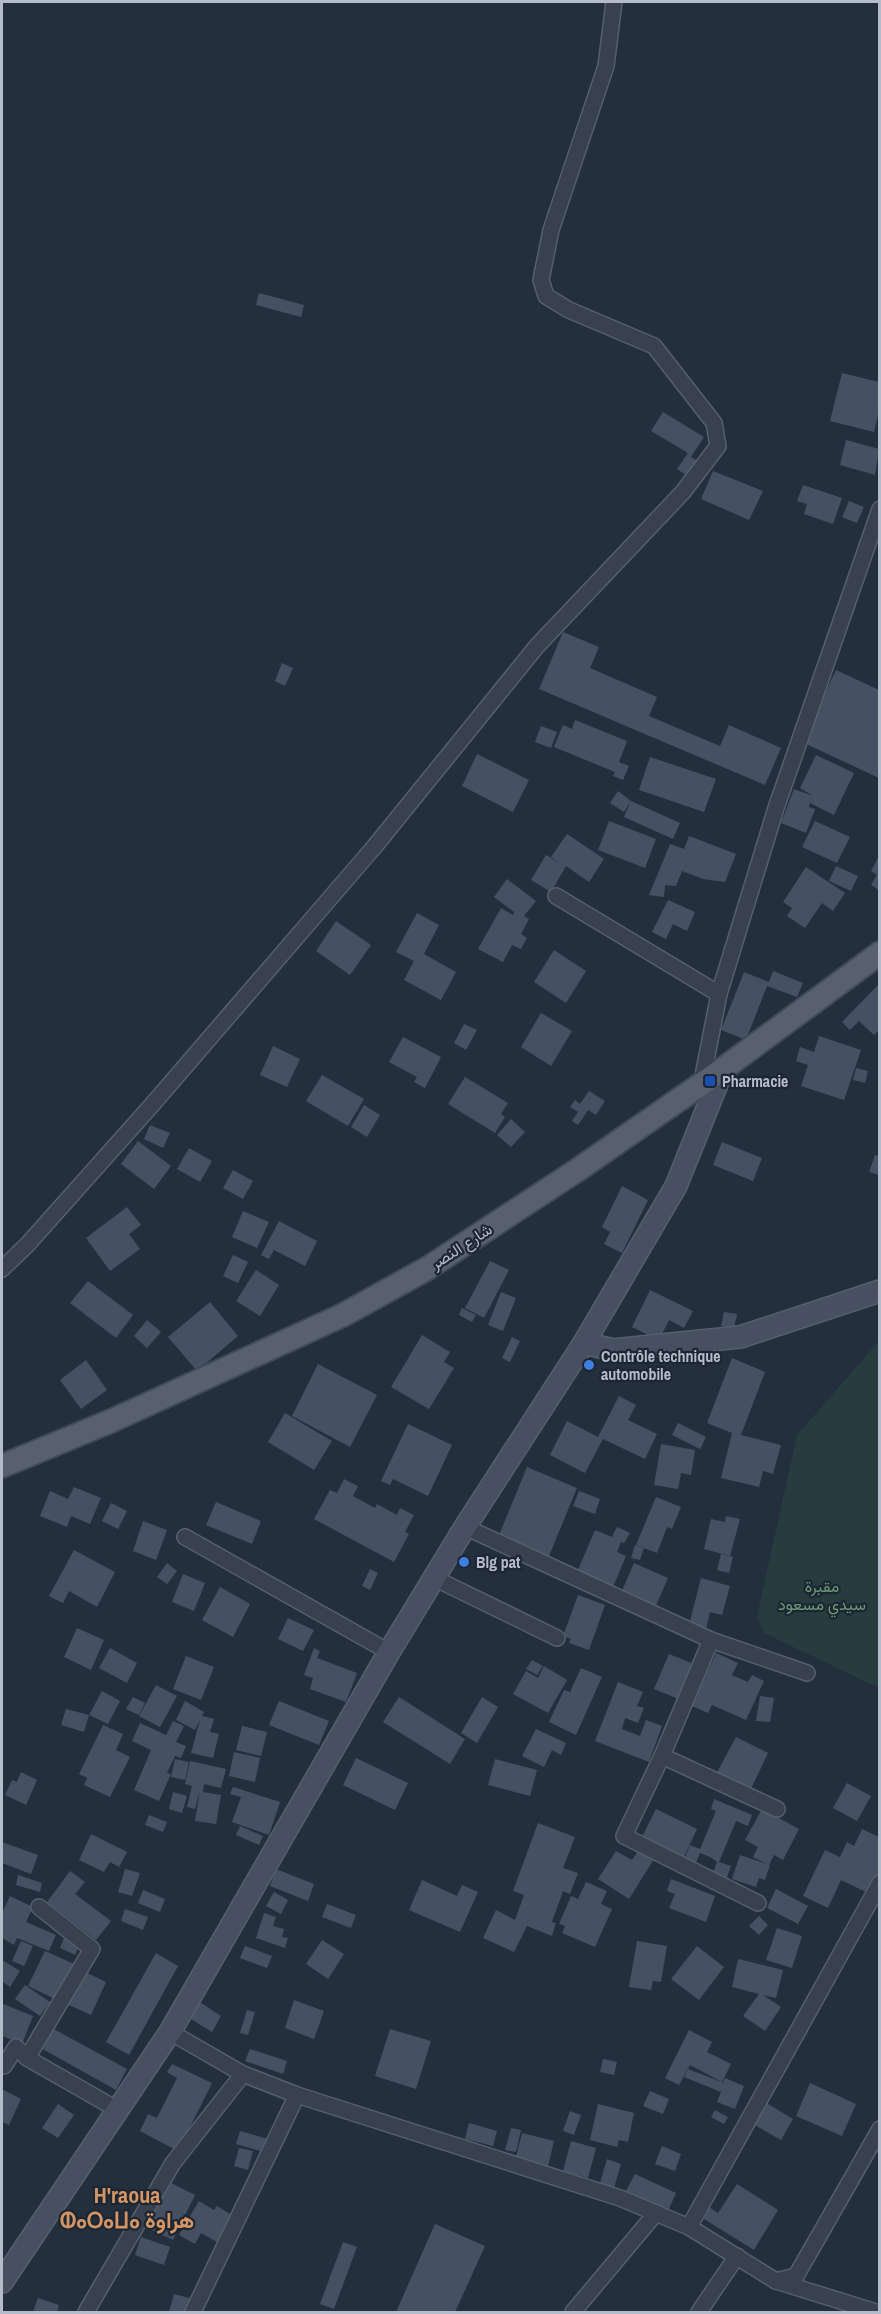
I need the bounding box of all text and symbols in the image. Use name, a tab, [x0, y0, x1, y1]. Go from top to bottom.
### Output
place label: Pharmacie	[722, 1070, 788, 1092]
marker: Pharmacie	[703, 1074, 717, 1088]
street label: شارع النصر	[425, 1218, 497, 1276]
place label: Contrôle technique automobile	[601, 1345, 721, 1385]
marker: Contrôle technique automobile	[582, 1358, 596, 1372]
place label: Blg pat	[476, 1551, 521, 1573]
marker: Blg pat	[457, 1555, 471, 1569]
park label: مقبرة سيدي مسعود	[778, 1575, 866, 1618]
district label: H'raoua ⵀⴰⵔⴰⵡⴰ هراوة	[60, 2180, 194, 2235]

